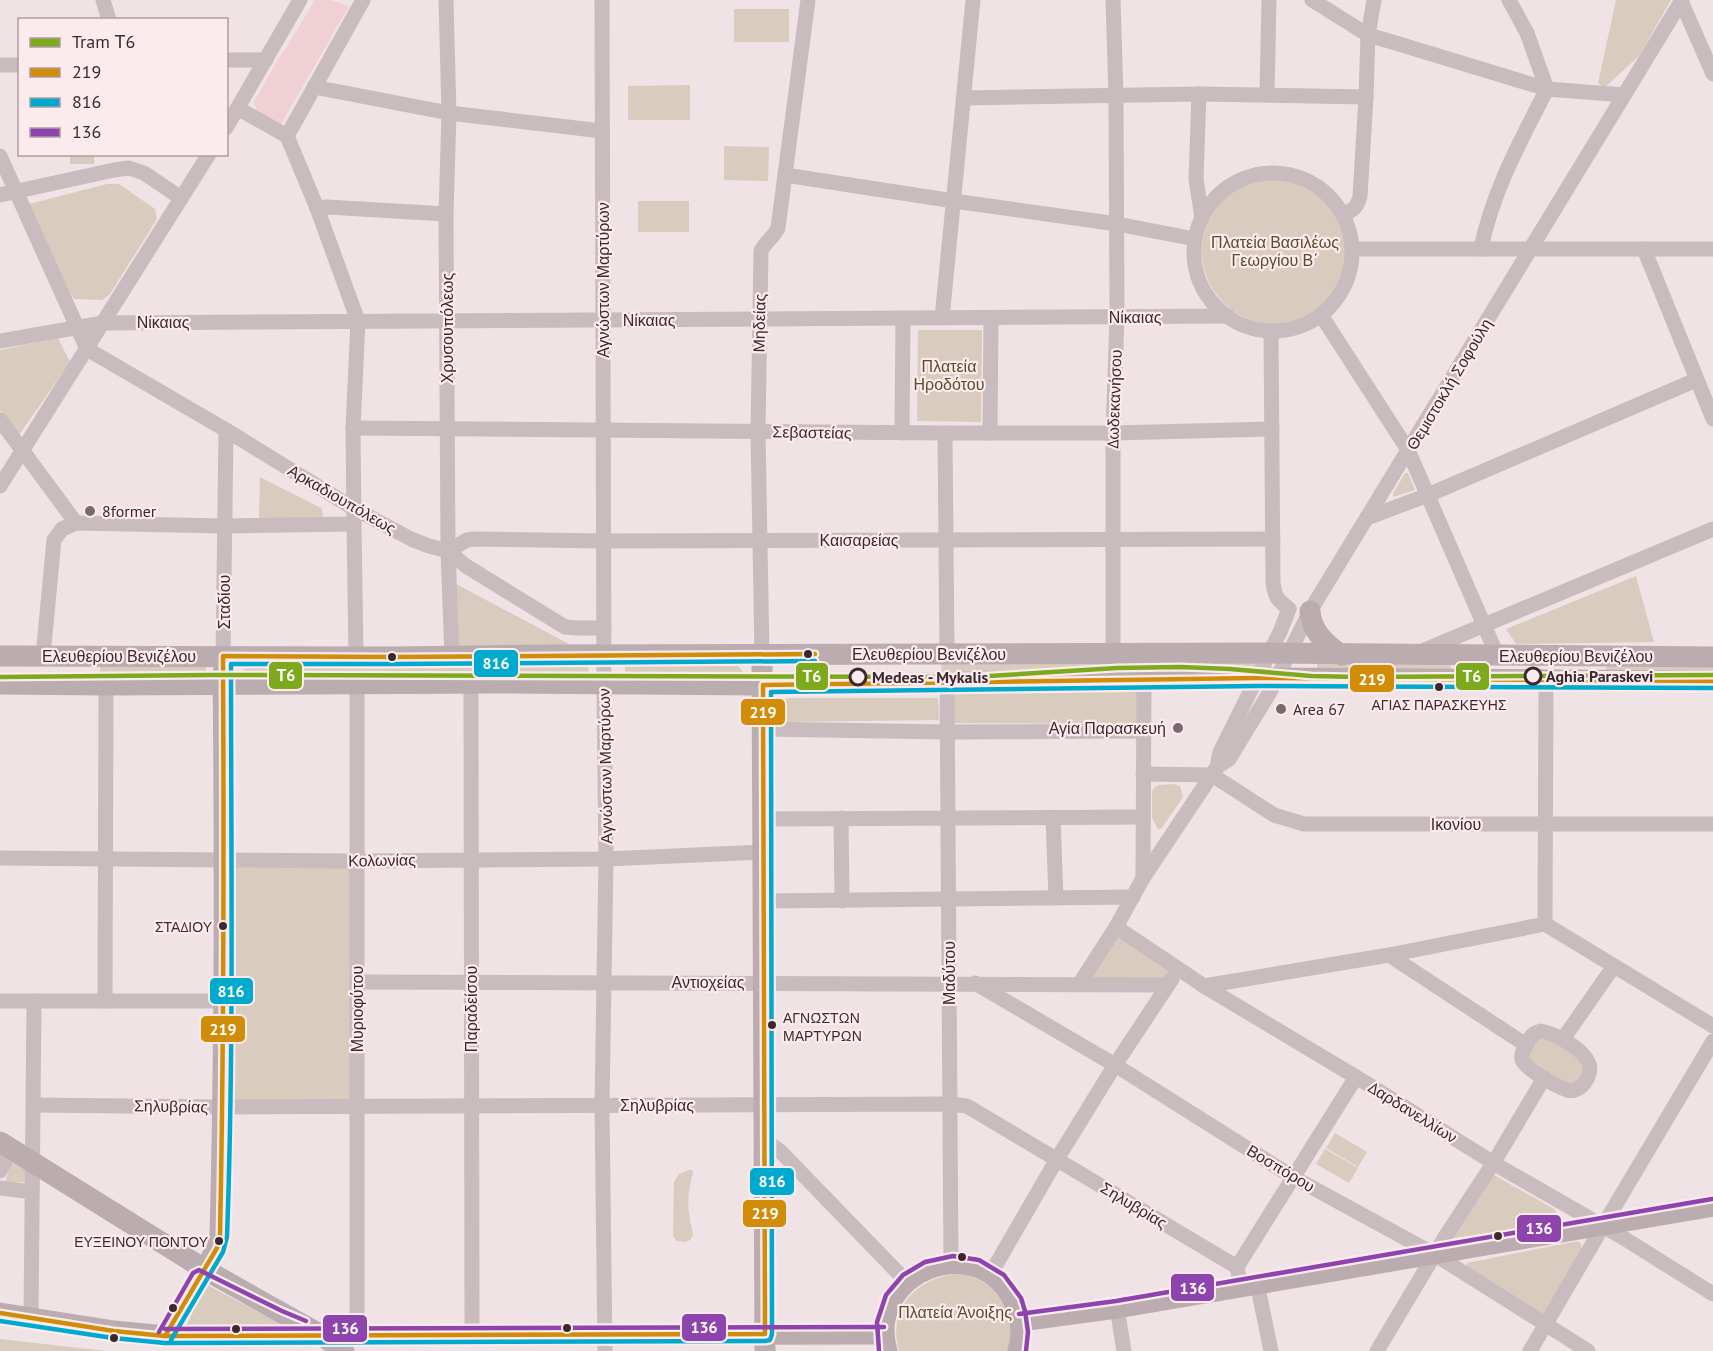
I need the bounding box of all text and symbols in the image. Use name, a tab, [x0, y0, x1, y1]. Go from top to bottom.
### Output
legend	[18, 18, 228, 156]
text: Tram Τ6	[72, 30, 135, 53]
text: 219	[72, 60, 101, 83]
text: 816	[72, 90, 101, 113]
text: 136	[72, 120, 101, 143]
street label: Αγνώστων Μαρτύρων	[593, 202, 613, 358]
park label: Πλατεία Βασιλέως Γεωργίου Β΄	[1211, 232, 1339, 270]
street label: Χρυσουπόλεως	[437, 272, 457, 383]
street label: Μηδείας	[748, 293, 770, 353]
street label: Νίκαιας	[1109, 307, 1162, 327]
street label: Νίκαιας	[623, 310, 676, 330]
street label: Νίκαιας	[137, 312, 190, 332]
street label: Θεμιστοκλή Σοφούλη	[1402, 315, 1496, 453]
street label: Δωδεκανήσου	[1102, 349, 1126, 449]
park label: Πλατεία Ηροδότου	[914, 356, 984, 394]
street label: Σεβαστείας	[772, 421, 852, 443]
street label: Αρκαδιουπόλεως	[284, 460, 400, 538]
place label: 8former	[102, 501, 157, 521]
marker: 8former	[83, 504, 97, 518]
street label: Καισαρείας	[819, 530, 899, 550]
street label: Σταδίου	[214, 575, 234, 629]
street label: Ελευθερίου Βενιζέλου	[852, 644, 1006, 664]
street label: Ελευθερίου Βενιζέλου	[42, 646, 196, 666]
street label: Ελευθερίου Βενιζέλου	[1499, 646, 1653, 666]
unlabelled marker	[802, 648, 814, 660]
line badge: 816	[473, 649, 519, 678]
unlabelled marker	[386, 651, 398, 663]
text: 816	[482, 653, 510, 673]
line badge: Τ6	[268, 661, 303, 690]
line badge: Τ6	[795, 662, 829, 691]
line badge: Τ6	[1455, 662, 1490, 691]
line badge: 219	[1349, 664, 1395, 693]
text: Τ6	[277, 665, 295, 685]
text: Τ6	[803, 666, 821, 686]
text: Τ6	[1463, 666, 1481, 686]
place label: Aghia Paraskevi	[1546, 666, 1653, 686]
place label: Medeas - Mykalis	[872, 667, 988, 687]
marker: Aghia Paraskevi	[1524, 667, 1542, 685]
marker: Medeas - Mykalis	[849, 668, 867, 686]
text: 219	[1358, 669, 1386, 689]
marker: ΑΓΙΑΣ ΠΑΡΑΣΚΕΥΗΣ	[1433, 681, 1445, 693]
street label: Αγνώστων Μαρτύρων	[594, 688, 616, 844]
place label: ΑΓΙΑΣ ΠΑΡΑΣΚΕΥΗΣ	[1371, 696, 1507, 714]
line badge: 219	[740, 698, 786, 726]
place label: Area 67	[1293, 699, 1346, 719]
text: 219	[749, 702, 777, 722]
marker: Area 67	[1274, 702, 1288, 716]
place label: Αγία Παρασκευή	[1049, 718, 1166, 738]
marker: Αγία Παρασκευή	[1171, 721, 1185, 735]
street label: Ικονίου	[1431, 814, 1481, 834]
street label: Κολωνίας	[348, 849, 416, 871]
place label: ΣΤΑΔΙΟΥ	[155, 918, 213, 936]
marker: ΣΤΑΔΙΟΥ	[217, 920, 229, 932]
street label: Μαδύτου	[939, 941, 959, 1005]
street label: Μυριοφύτου	[347, 966, 367, 1052]
street label: Παραδείσου	[461, 966, 481, 1052]
street label: Αντιοχείας	[672, 972, 745, 992]
line badge: 816	[209, 977, 254, 1005]
text: 816	[217, 981, 245, 1001]
place label: ΑΓΝΏΣΤΩΝ ΜΑΡΤΥΡΩΝ	[783, 1009, 862, 1045]
line badge: 219	[200, 1015, 246, 1043]
text: 219	[209, 1019, 237, 1039]
marker: ΑΓΝΏΣΤΩΝ ΜΑΡΤΥΡΩΝ	[766, 1019, 778, 1031]
street label: Δαρδανελλίων	[1365, 1077, 1461, 1147]
street label: Σηλυβρίας	[134, 1095, 208, 1117]
street label: Σηλυβρίας	[620, 1095, 694, 1115]
street label: Βοσπόρου	[1243, 1140, 1319, 1196]
line badge: 816	[749, 1167, 795, 1196]
text: 816	[758, 1171, 786, 1191]
street label: Σηλυβρίας	[1097, 1177, 1171, 1233]
line badge: 219	[742, 1199, 787, 1228]
text: 219	[751, 1203, 779, 1223]
line badge: 136	[1516, 1214, 1562, 1243]
text: 136	[1525, 1218, 1553, 1238]
unlabelled marker	[1492, 1230, 1504, 1242]
place label: ΕΥΞΕΙΝΟΥ ΠΟΝΤΟΥ	[74, 1233, 209, 1251]
marker: ΕΥΞΕΙΝΟΥ ΠΟΝΤΟΥ	[213, 1235, 225, 1247]
unlabelled marker	[956, 1251, 968, 1263]
line badge: 136	[1170, 1273, 1215, 1302]
text: 136	[1179, 1278, 1207, 1298]
unlabelled marker	[167, 1302, 179, 1314]
park label: Πλατεία Άνοιξης	[898, 1302, 1012, 1322]
line badge: 136	[681, 1313, 727, 1342]
line badge: 136	[322, 1314, 368, 1343]
text: 136	[690, 1317, 718, 1337]
text: 136	[331, 1318, 359, 1338]
unlabelled marker	[561, 1322, 573, 1334]
unlabelled marker	[230, 1323, 242, 1335]
unlabelled marker	[108, 1332, 120, 1344]

